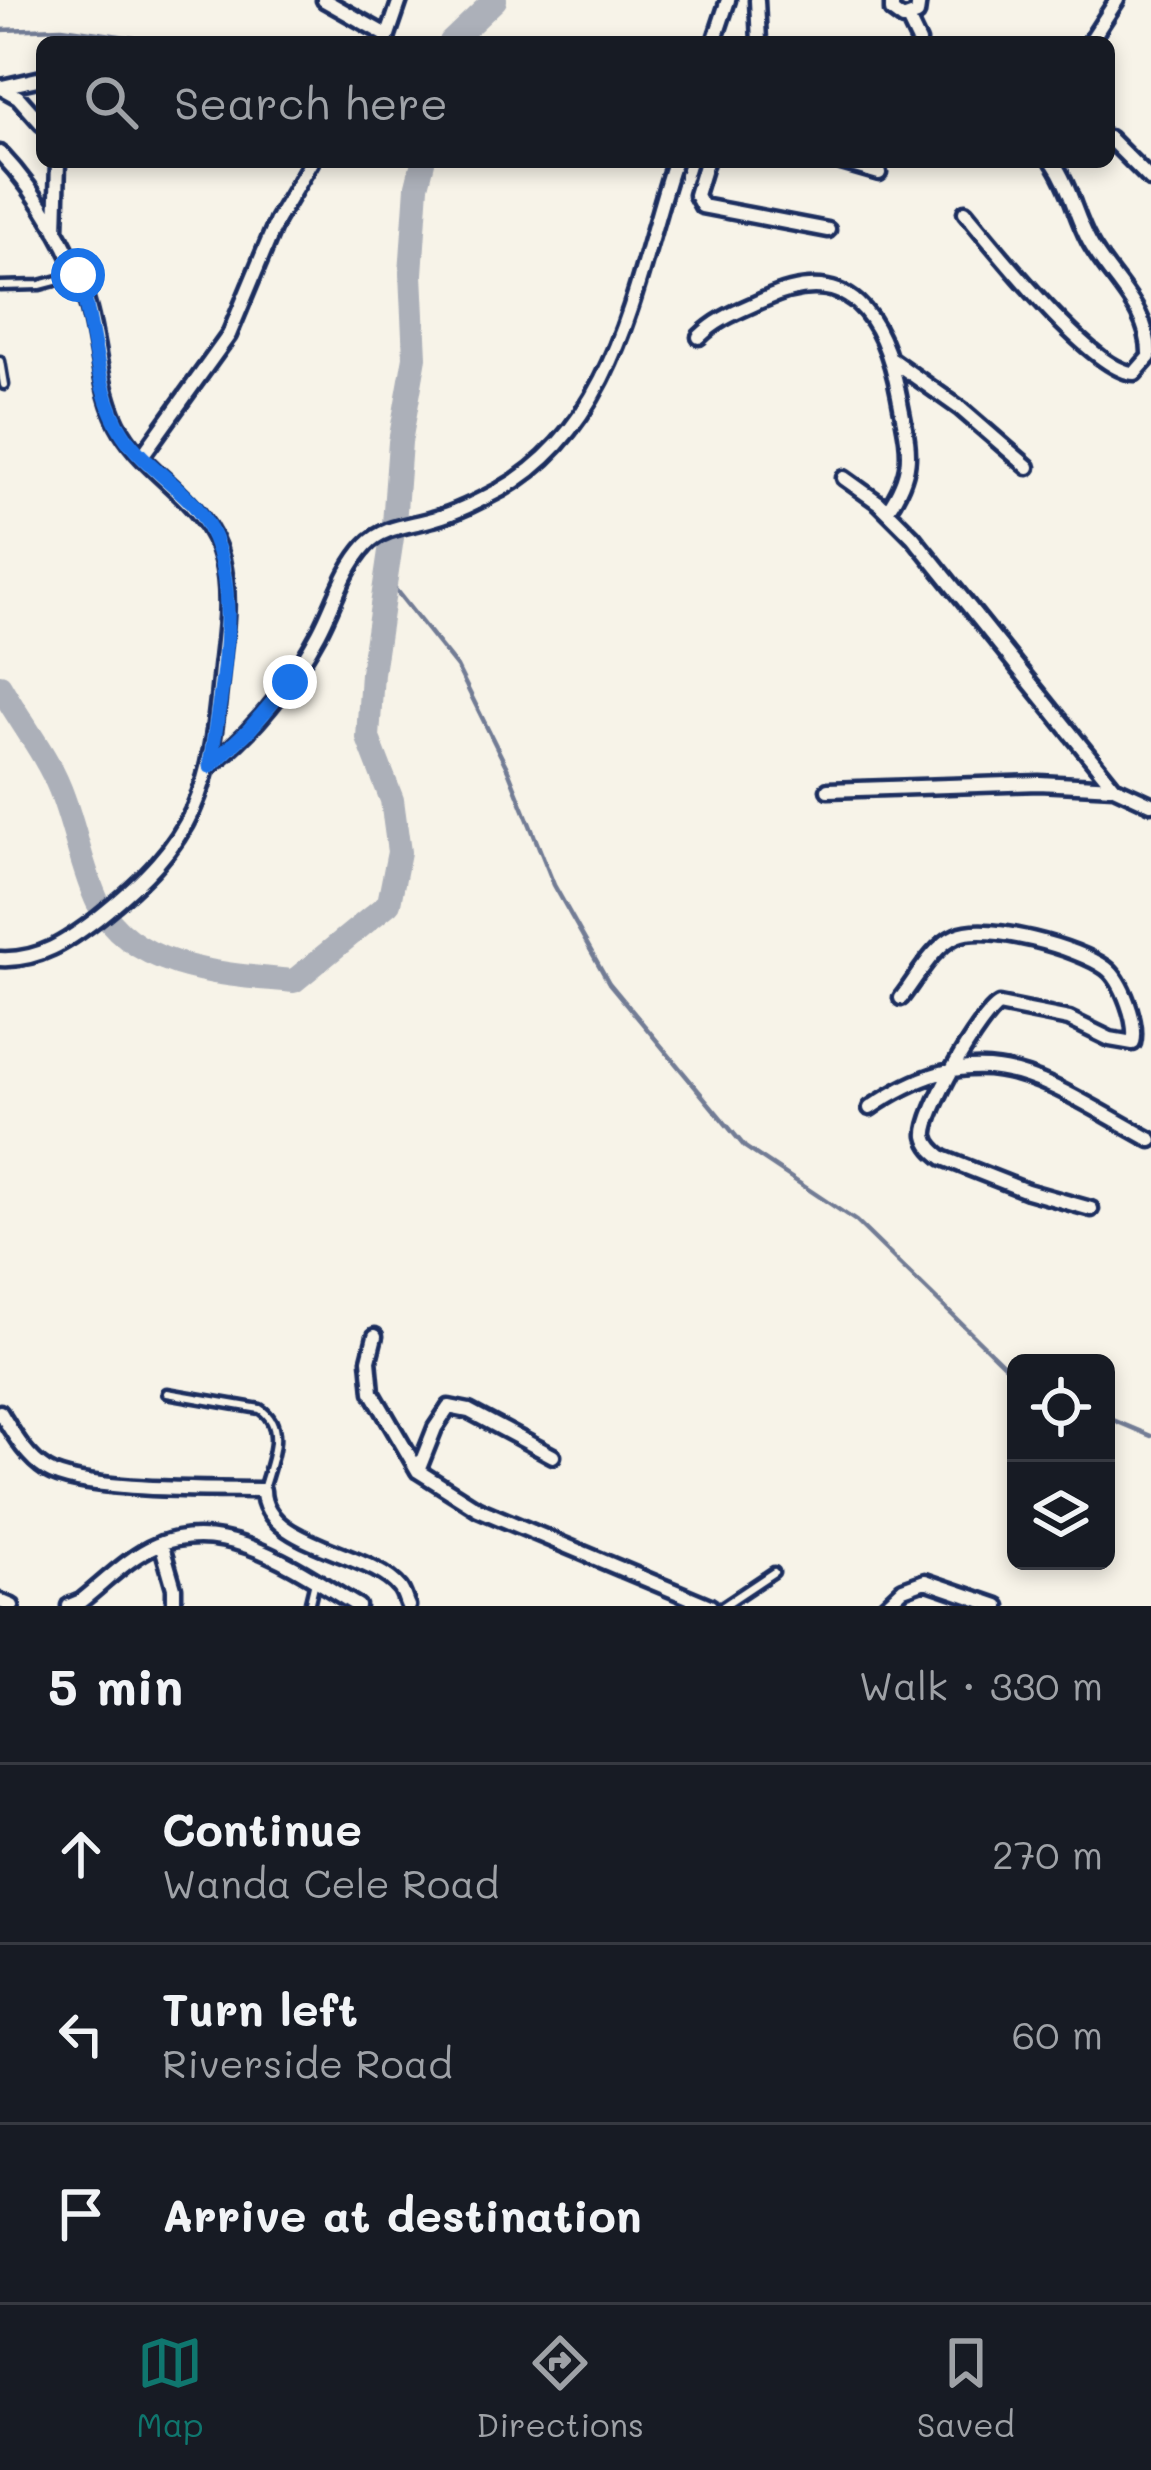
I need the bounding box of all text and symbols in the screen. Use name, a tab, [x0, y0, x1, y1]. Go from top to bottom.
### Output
search box	[36, 36, 1115, 168]
icon: search	[78, 69, 144, 135]
text: Search here	[174, 73, 448, 131]
route start	[51, 248, 105, 302]
route end	[263, 655, 317, 709]
map controls	[1007, 1354, 1115, 1570]
button: locate	[1007, 1354, 1115, 1462]
button: layers	[1007, 1462, 1115, 1570]
text: 5 min	[48, 1651, 183, 1718]
text: Walk · 330 m	[859, 1659, 1103, 1710]
text: Continue	[162, 1799, 362, 1857]
icon: ahead	[48, 1821, 114, 1887]
text: 270 m	[992, 1828, 1103, 1879]
text: Wanda Cele Road	[162, 1857, 499, 1908]
text: Turn left	[162, 1979, 358, 2037]
icon: left	[48, 2001, 114, 2067]
text: 60 m	[1012, 2008, 1103, 2059]
text: Riverside Road	[162, 2037, 453, 2088]
icon: arrive	[48, 2181, 114, 2247]
text: Arrive at destination	[162, 2185, 642, 2243]
tab: Map	[136, 2330, 204, 2445]
tab: Directions	[476, 2330, 644, 2445]
tab: Saved	[917, 2330, 1015, 2445]

